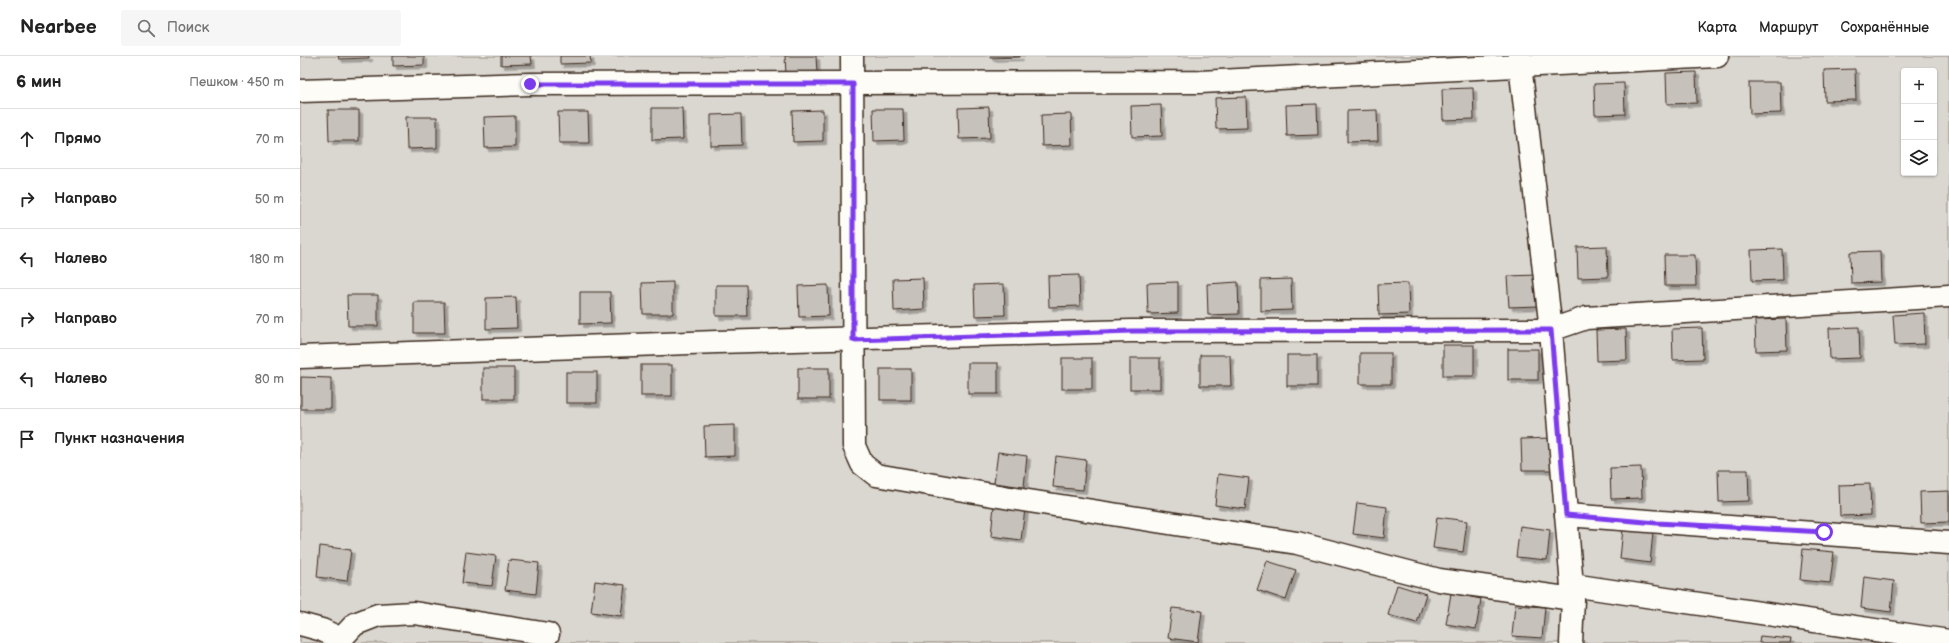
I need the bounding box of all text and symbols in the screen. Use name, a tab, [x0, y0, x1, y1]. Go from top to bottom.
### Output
search box	[121, 10, 401, 46]
text: Nearbee	[20, 16, 97, 39]
icon: search	[135, 17, 157, 39]
text: Поиск	[167, 18, 210, 37]
text: Карта	[1698, 19, 1737, 36]
text: Маршрут	[1759, 19, 1819, 36]
text: Сохранённые	[1841, 19, 1929, 36]
map controls	[1901, 68, 1937, 176]
button: +	[1901, 68, 1937, 104]
text: 6 мин	[16, 72, 62, 92]
text: Пешком · 450 m	[189, 74, 284, 90]
route end	[521, 75, 539, 93]
button: −	[1901, 104, 1937, 140]
icon: ahead	[16, 128, 38, 150]
text: Прямо	[54, 129, 101, 148]
text: 70 m	[256, 131, 284, 147]
button: layers	[1901, 140, 1937, 176]
icon: right	[16, 188, 38, 210]
text: Направо	[54, 189, 117, 208]
text: 50 m	[255, 191, 284, 207]
icon: left	[16, 248, 38, 270]
text: Налево	[54, 249, 107, 268]
text: 180 m	[249, 251, 284, 267]
icon: right	[16, 308, 38, 330]
text: Направо	[54, 309, 117, 328]
text: 70 m	[256, 311, 284, 327]
icon: left	[16, 368, 38, 390]
text: Налево	[54, 369, 107, 388]
text: 80 m	[255, 371, 284, 387]
icon: arrive	[16, 428, 38, 450]
text: Пункт назначения	[54, 429, 185, 448]
route start	[1815, 523, 1833, 541]

